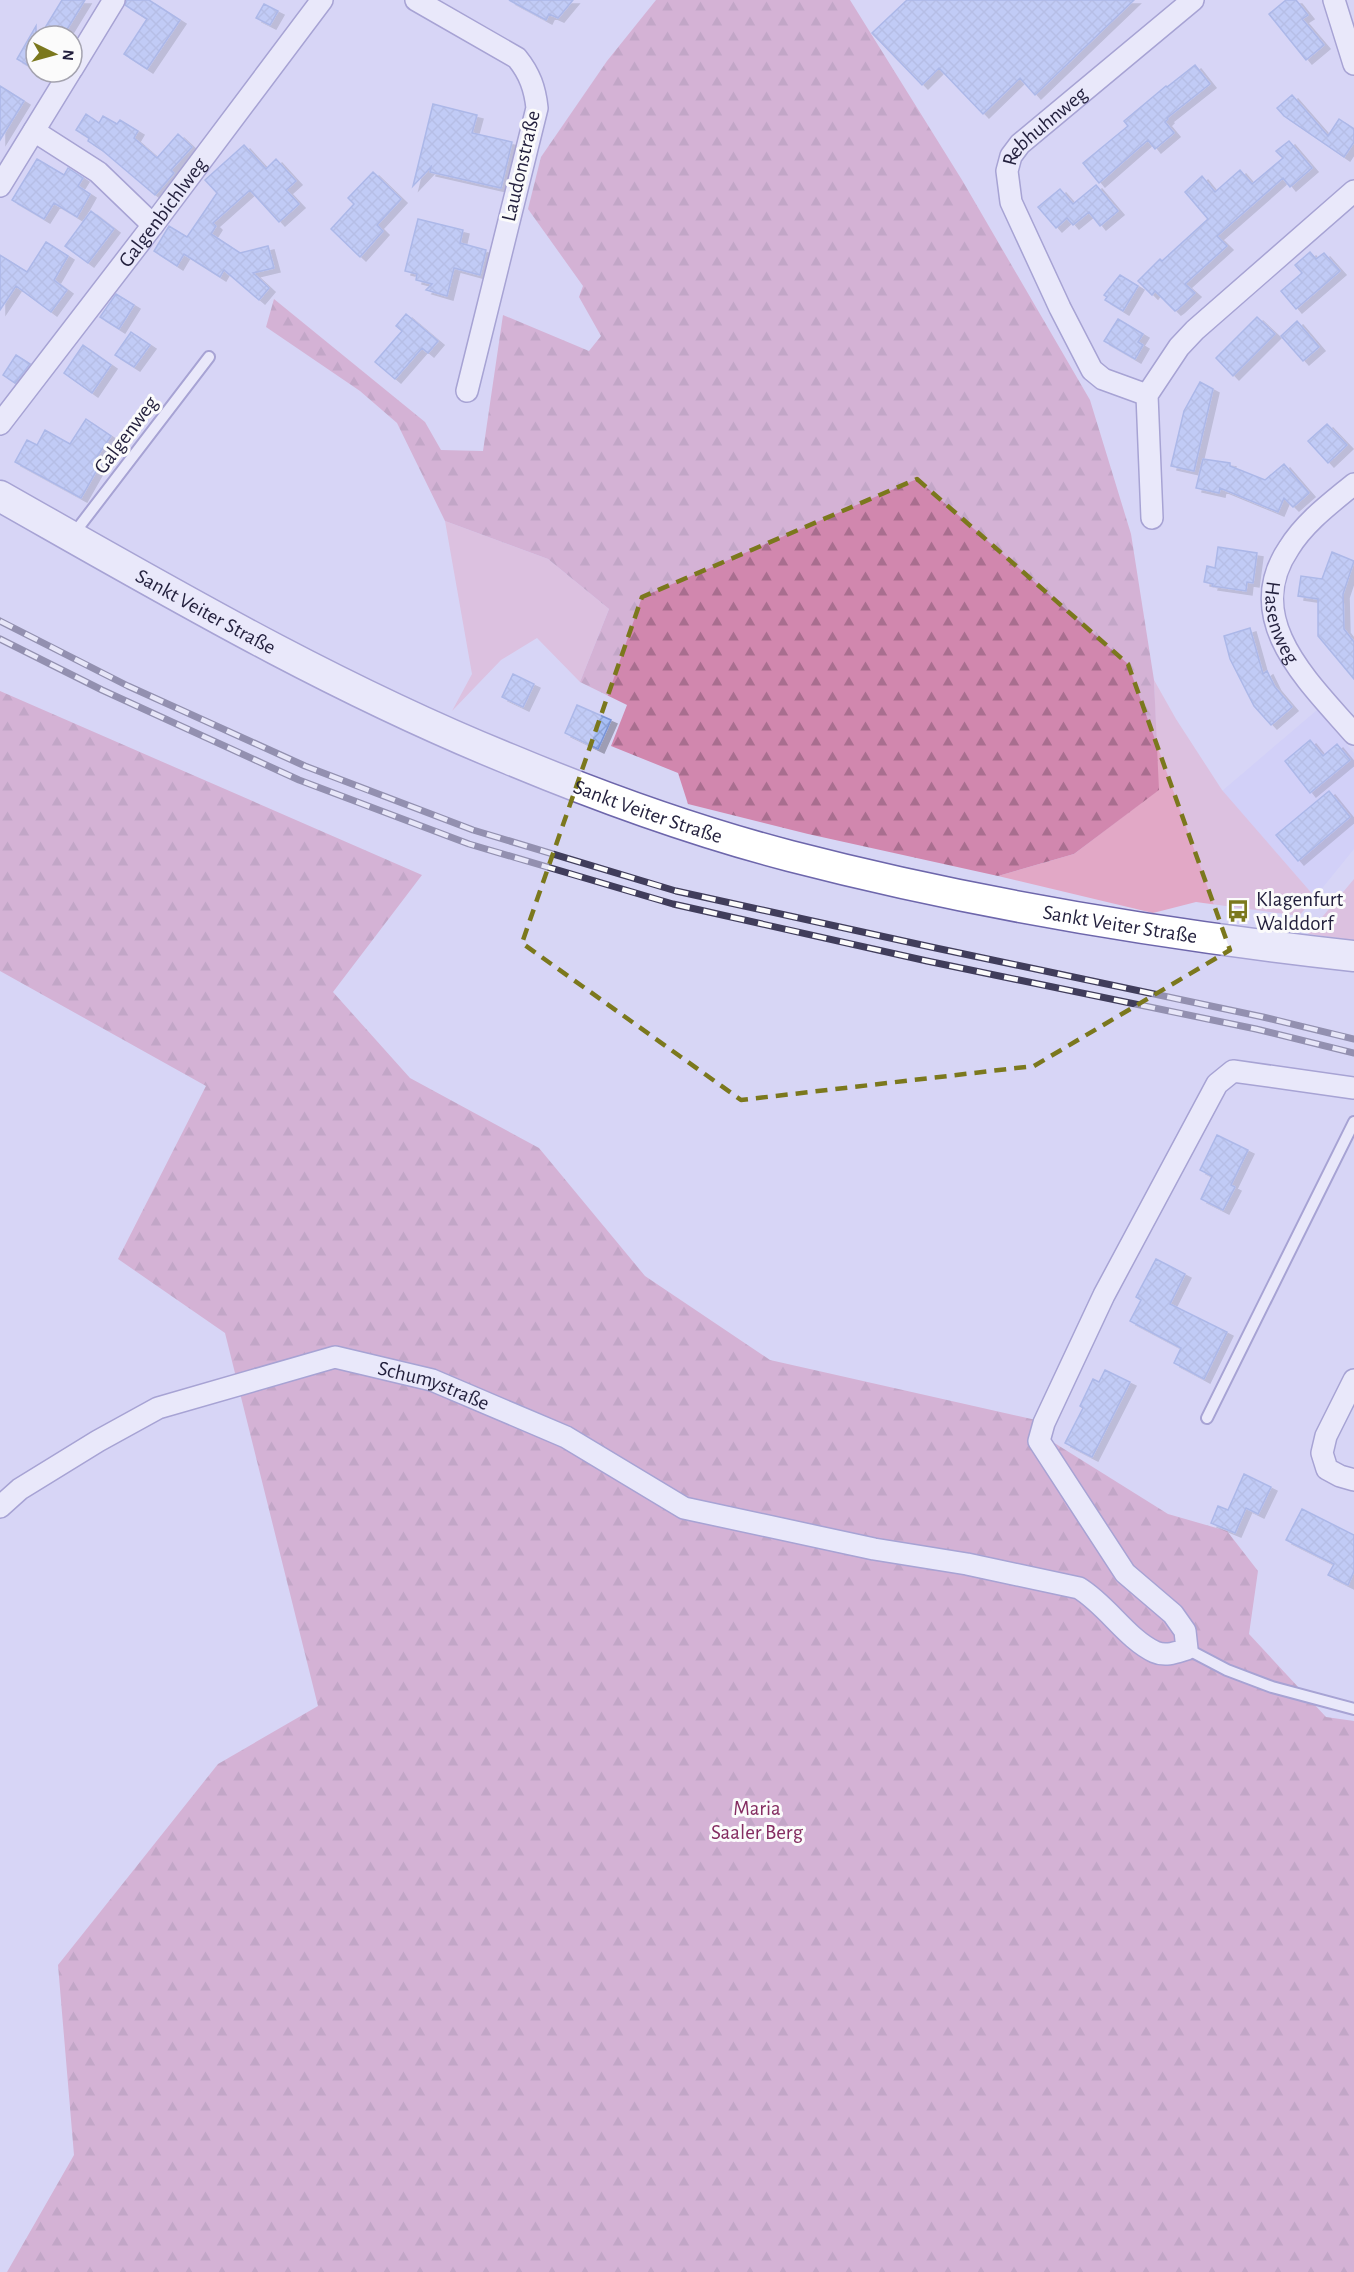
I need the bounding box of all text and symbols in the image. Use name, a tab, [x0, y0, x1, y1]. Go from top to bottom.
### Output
north arrow	[24, 24, 84, 84]
text: N	[59, 49, 76, 61]
street label: Rebhuhnweg	[998, 82, 1092, 168]
street label: Laudonstraße	[498, 109, 544, 223]
street label: Galgenbichlweg	[114, 153, 211, 271]
street label: Galgenweg	[90, 392, 162, 478]
street label: Sankt Veiter Straße	[132, 565, 279, 658]
street label: Hasenweg	[1262, 580, 1304, 668]
street label: Sankt Veiter Straße	[571, 776, 725, 847]
place label: Klagenfurt Walddorf	[1256, 889, 1344, 934]
bus stop icon: Klagenfurt Walddorf	[1225, 898, 1251, 924]
street label: Sankt Veiter Straße	[1041, 901, 1199, 947]
street label: Schumystraße	[376, 1357, 493, 1414]
park label: Maria Saaler Berg	[711, 1798, 804, 1843]

